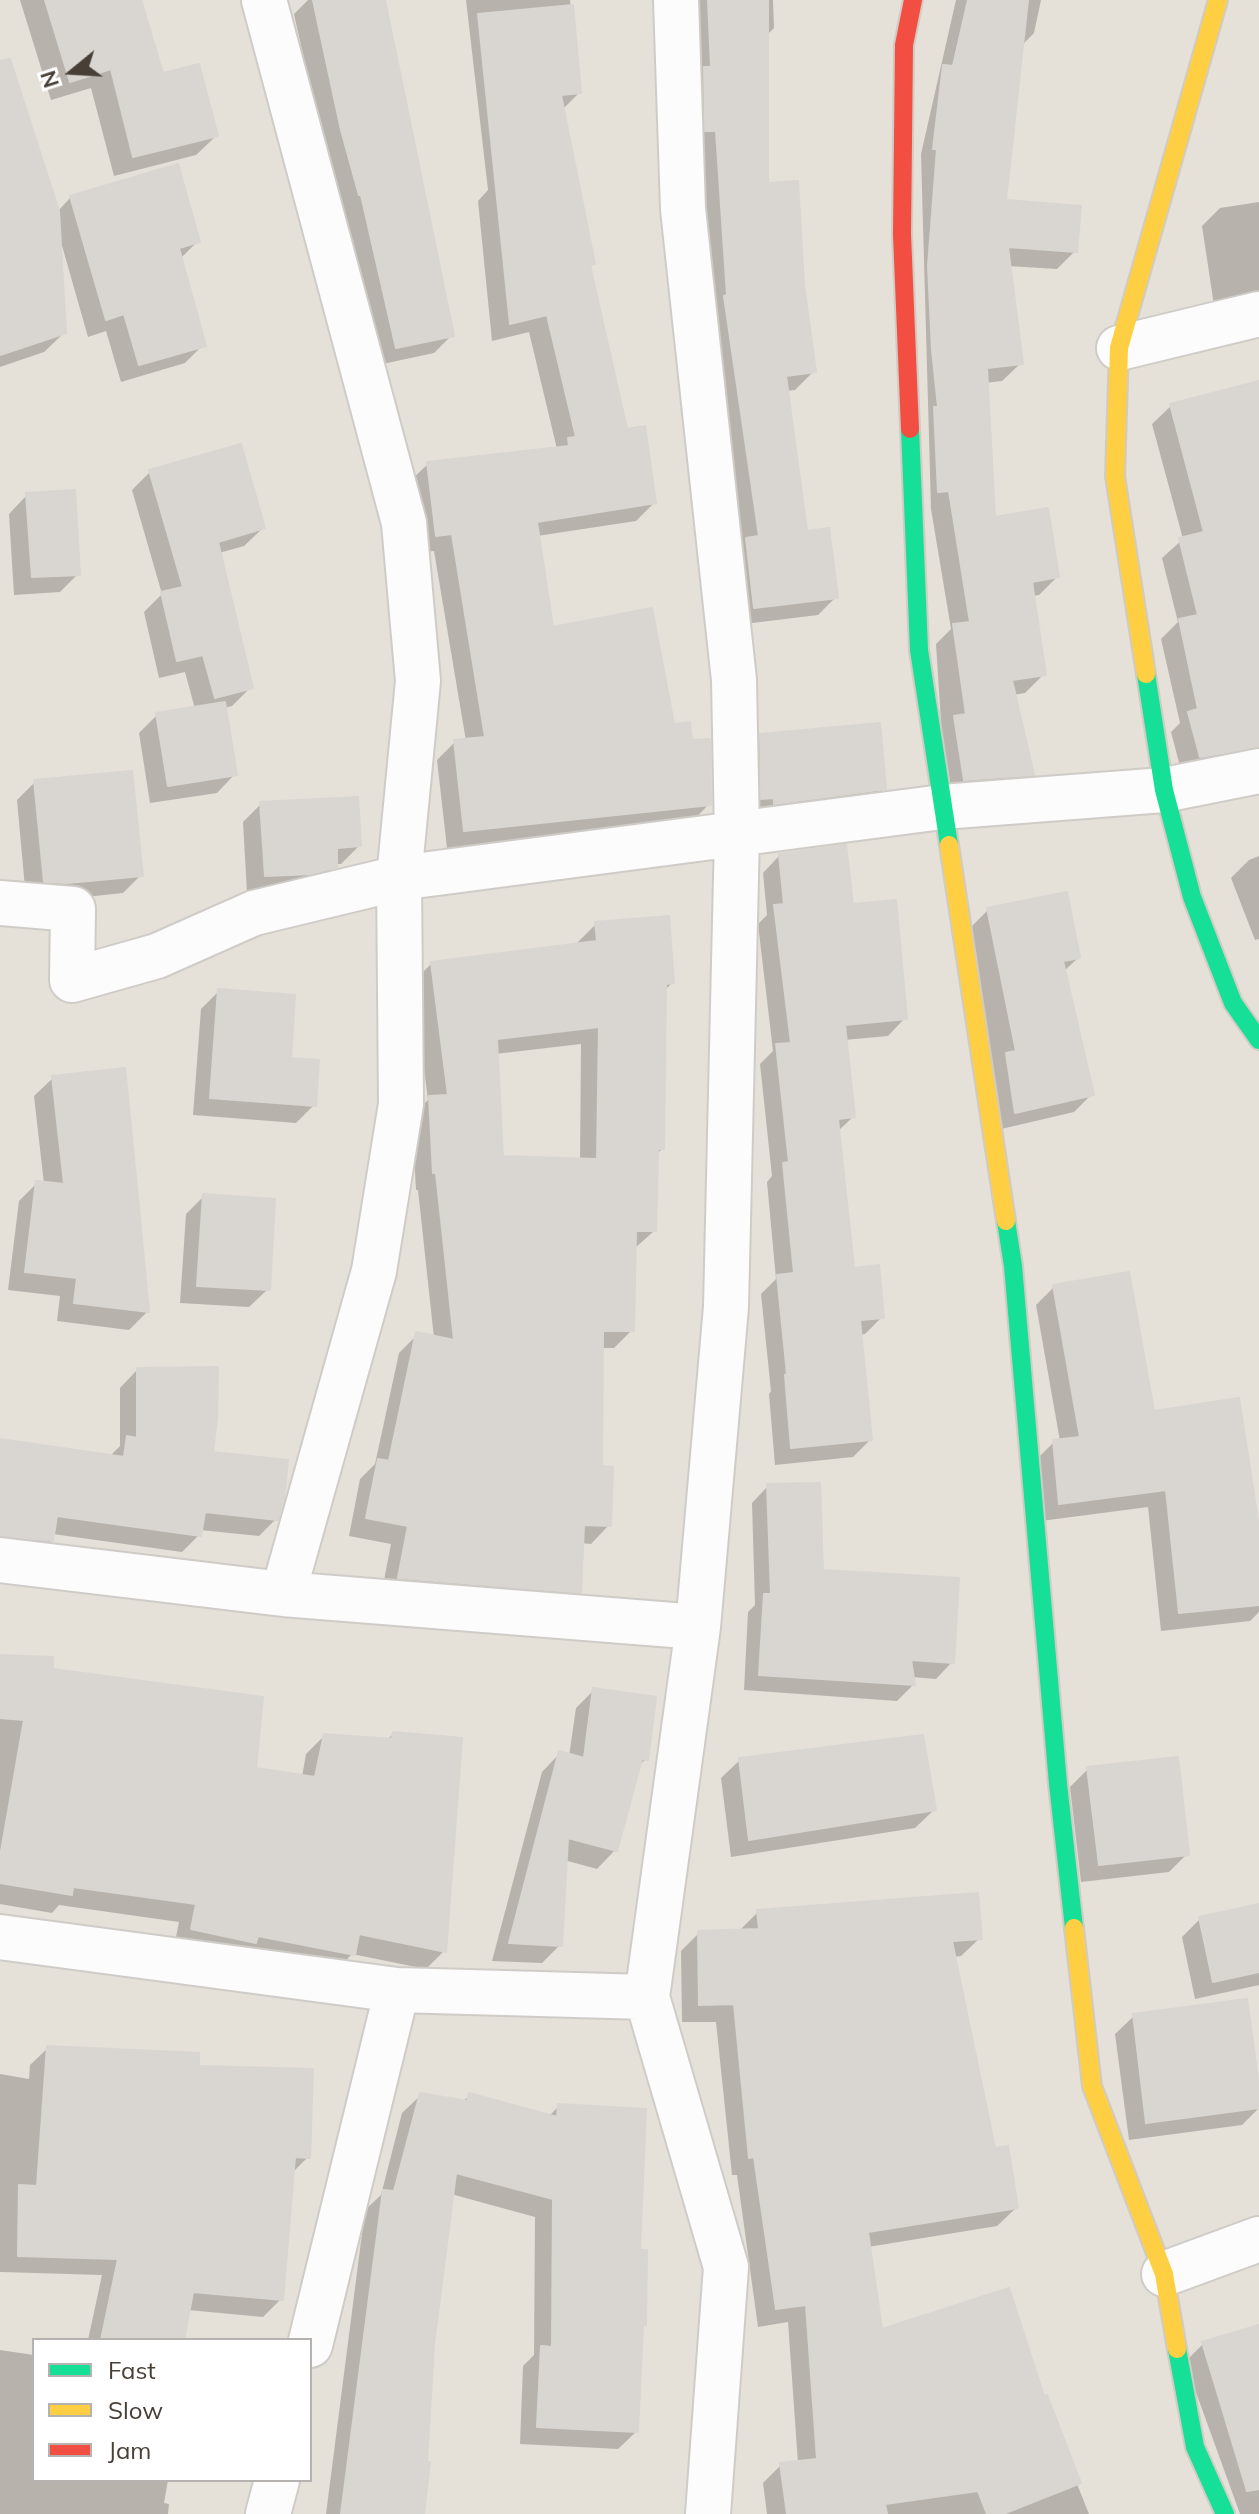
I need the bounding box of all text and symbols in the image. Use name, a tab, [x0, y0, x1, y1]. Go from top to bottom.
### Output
north arrow	[32, 32, 112, 112]
text: N	[33, 67, 65, 92]
legend	[32, 2338, 312, 2482]
text: Fast	[108, 2355, 156, 2385]
text: Slow	[108, 2395, 163, 2425]
text: Jam	[108, 2435, 151, 2465]

